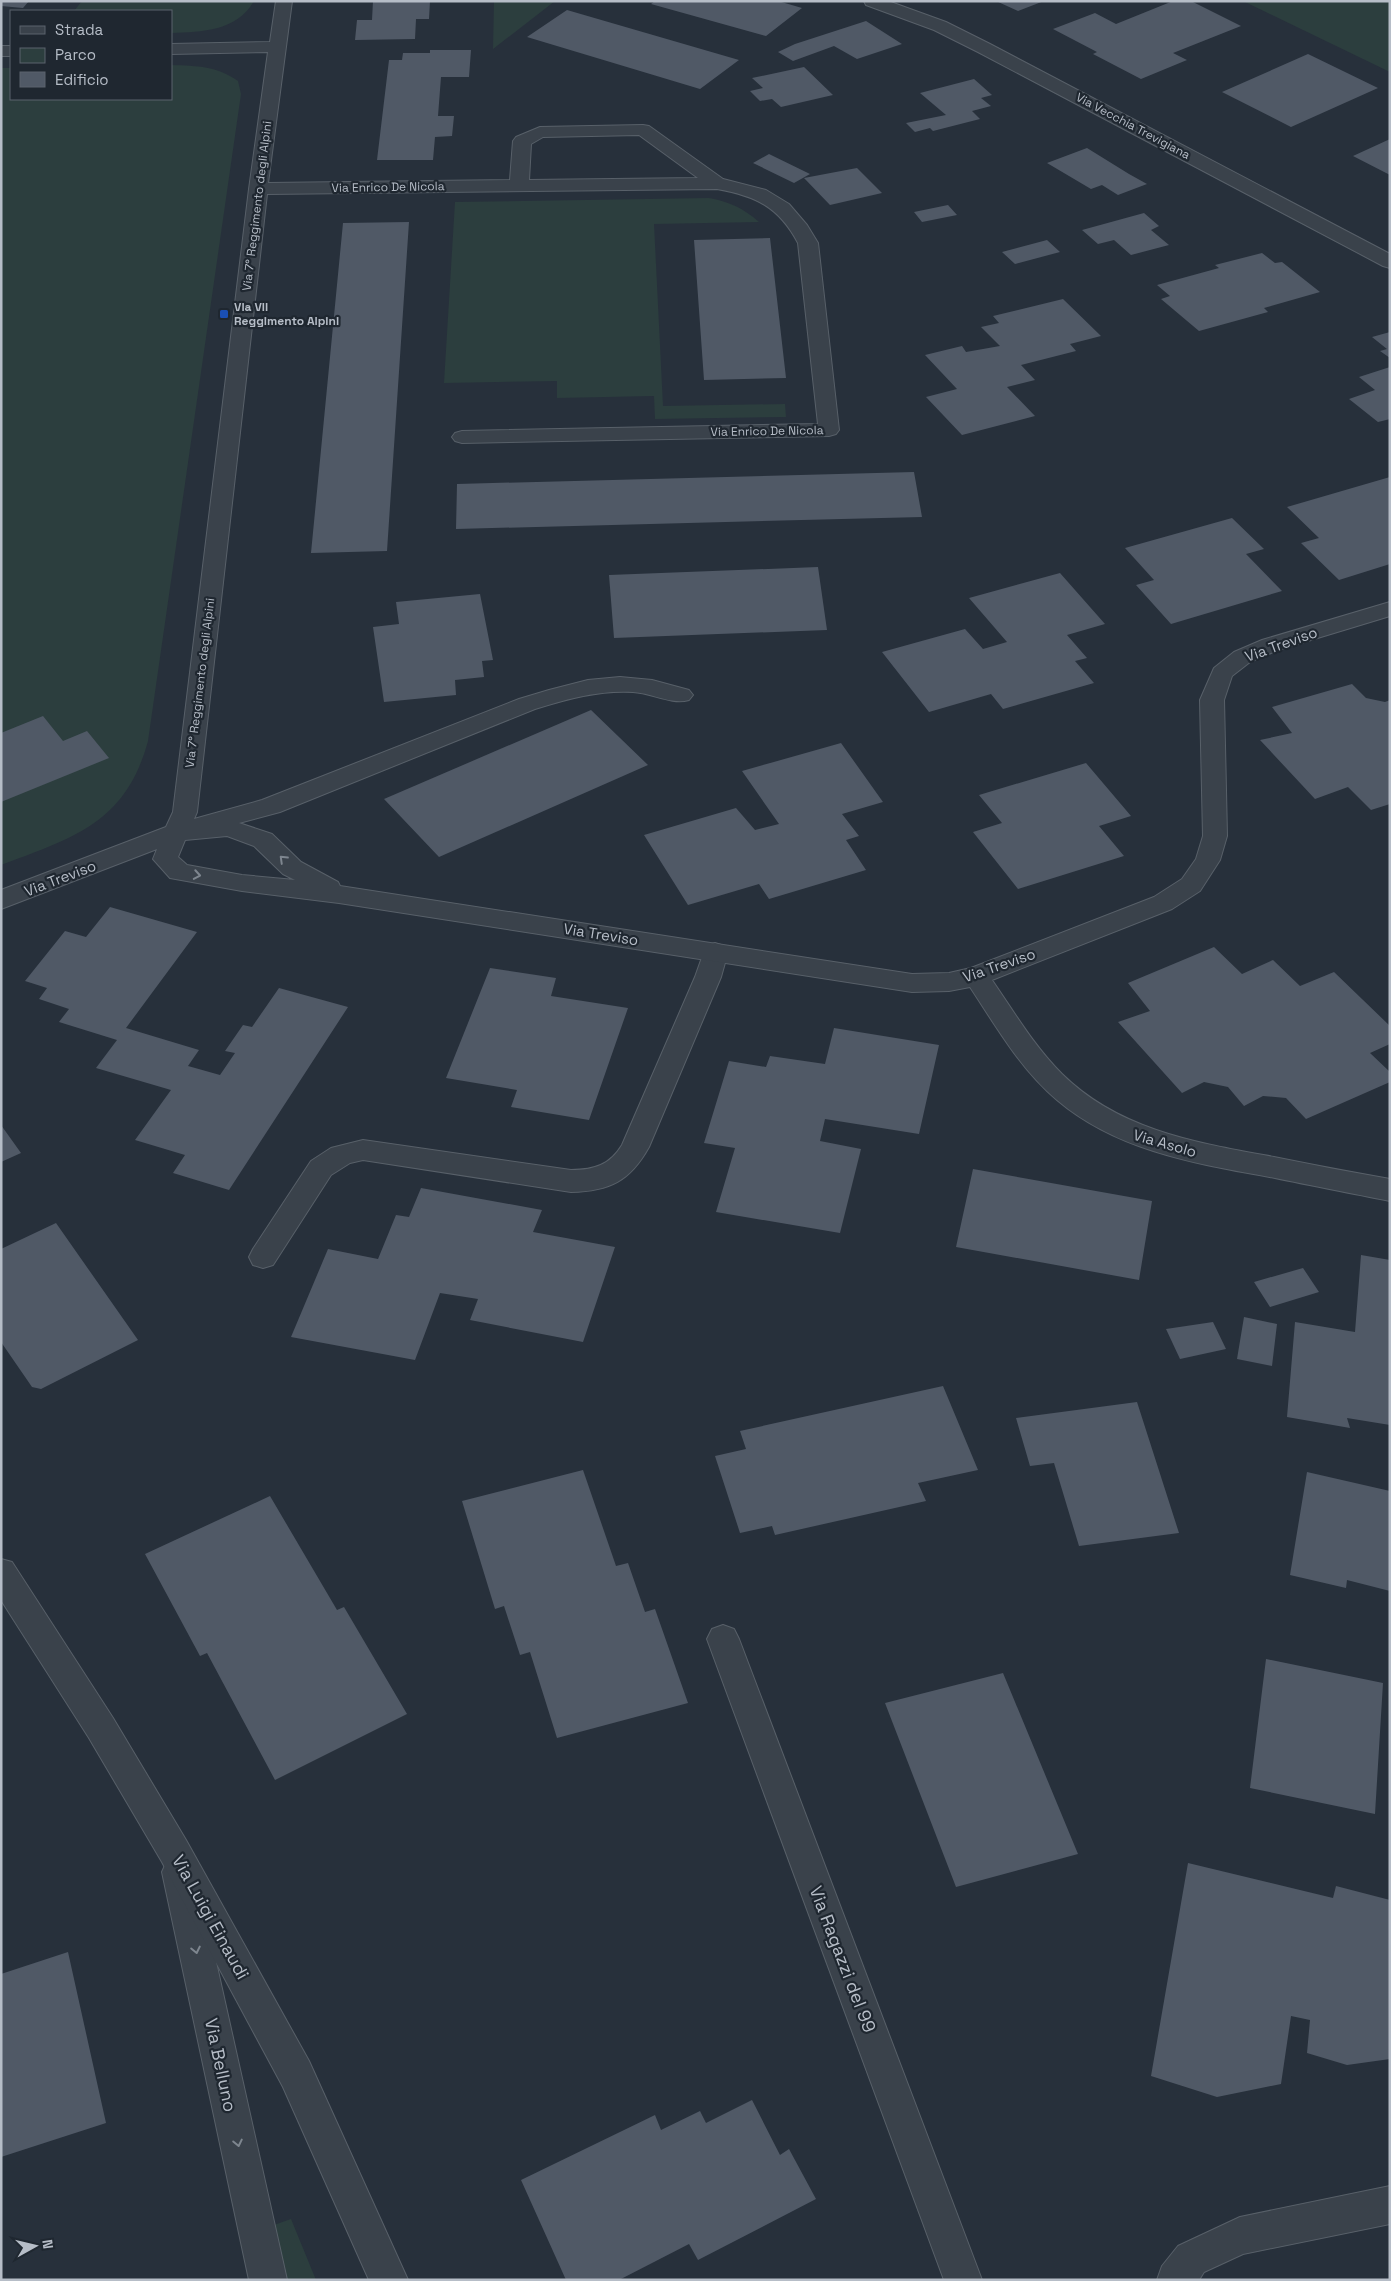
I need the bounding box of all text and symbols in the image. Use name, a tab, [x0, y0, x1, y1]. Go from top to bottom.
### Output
legend	[10, 10, 172, 100]
text: Strada	[55, 20, 104, 39]
text: Parco	[55, 45, 96, 64]
text: Edificio	[55, 70, 109, 89]
street label: Via Vecchia Trevigiana	[1073, 89, 1193, 163]
street label: Via 7° Reggimento degli Alpini	[239, 120, 275, 292]
street label: Via Enrico De Nicola	[331, 178, 445, 196]
place label: Via VII Reggimento Alpini	[234, 299, 339, 329]
marker: Via VII Reggimento Alpini	[218, 308, 230, 320]
street label: Via Enrico De Nicola	[710, 422, 824, 440]
street label: Via 7° Reggimento degli Alpini	[182, 597, 218, 769]
street label: Via Treviso	[1242, 622, 1320, 666]
street label: Via Treviso	[21, 856, 99, 900]
one-way arrow	[280, 856, 289, 865]
one-way arrow	[193, 870, 202, 880]
street label: Via Treviso	[562, 919, 640, 949]
street label: Via Treviso	[960, 944, 1038, 986]
street label: Via Asolo	[1131, 1125, 1199, 1161]
street label: Via Luigi Einaudi	[167, 1851, 255, 1983]
street label: Via Ragazzi del 99	[804, 1883, 882, 2035]
one-way arrow	[190, 1945, 201, 1954]
street label: Via Belluno	[200, 2016, 242, 2114]
one-way arrow	[232, 2138, 243, 2147]
north arrow	[10, 2221, 60, 2271]
text: N	[38, 2238, 57, 2250]

